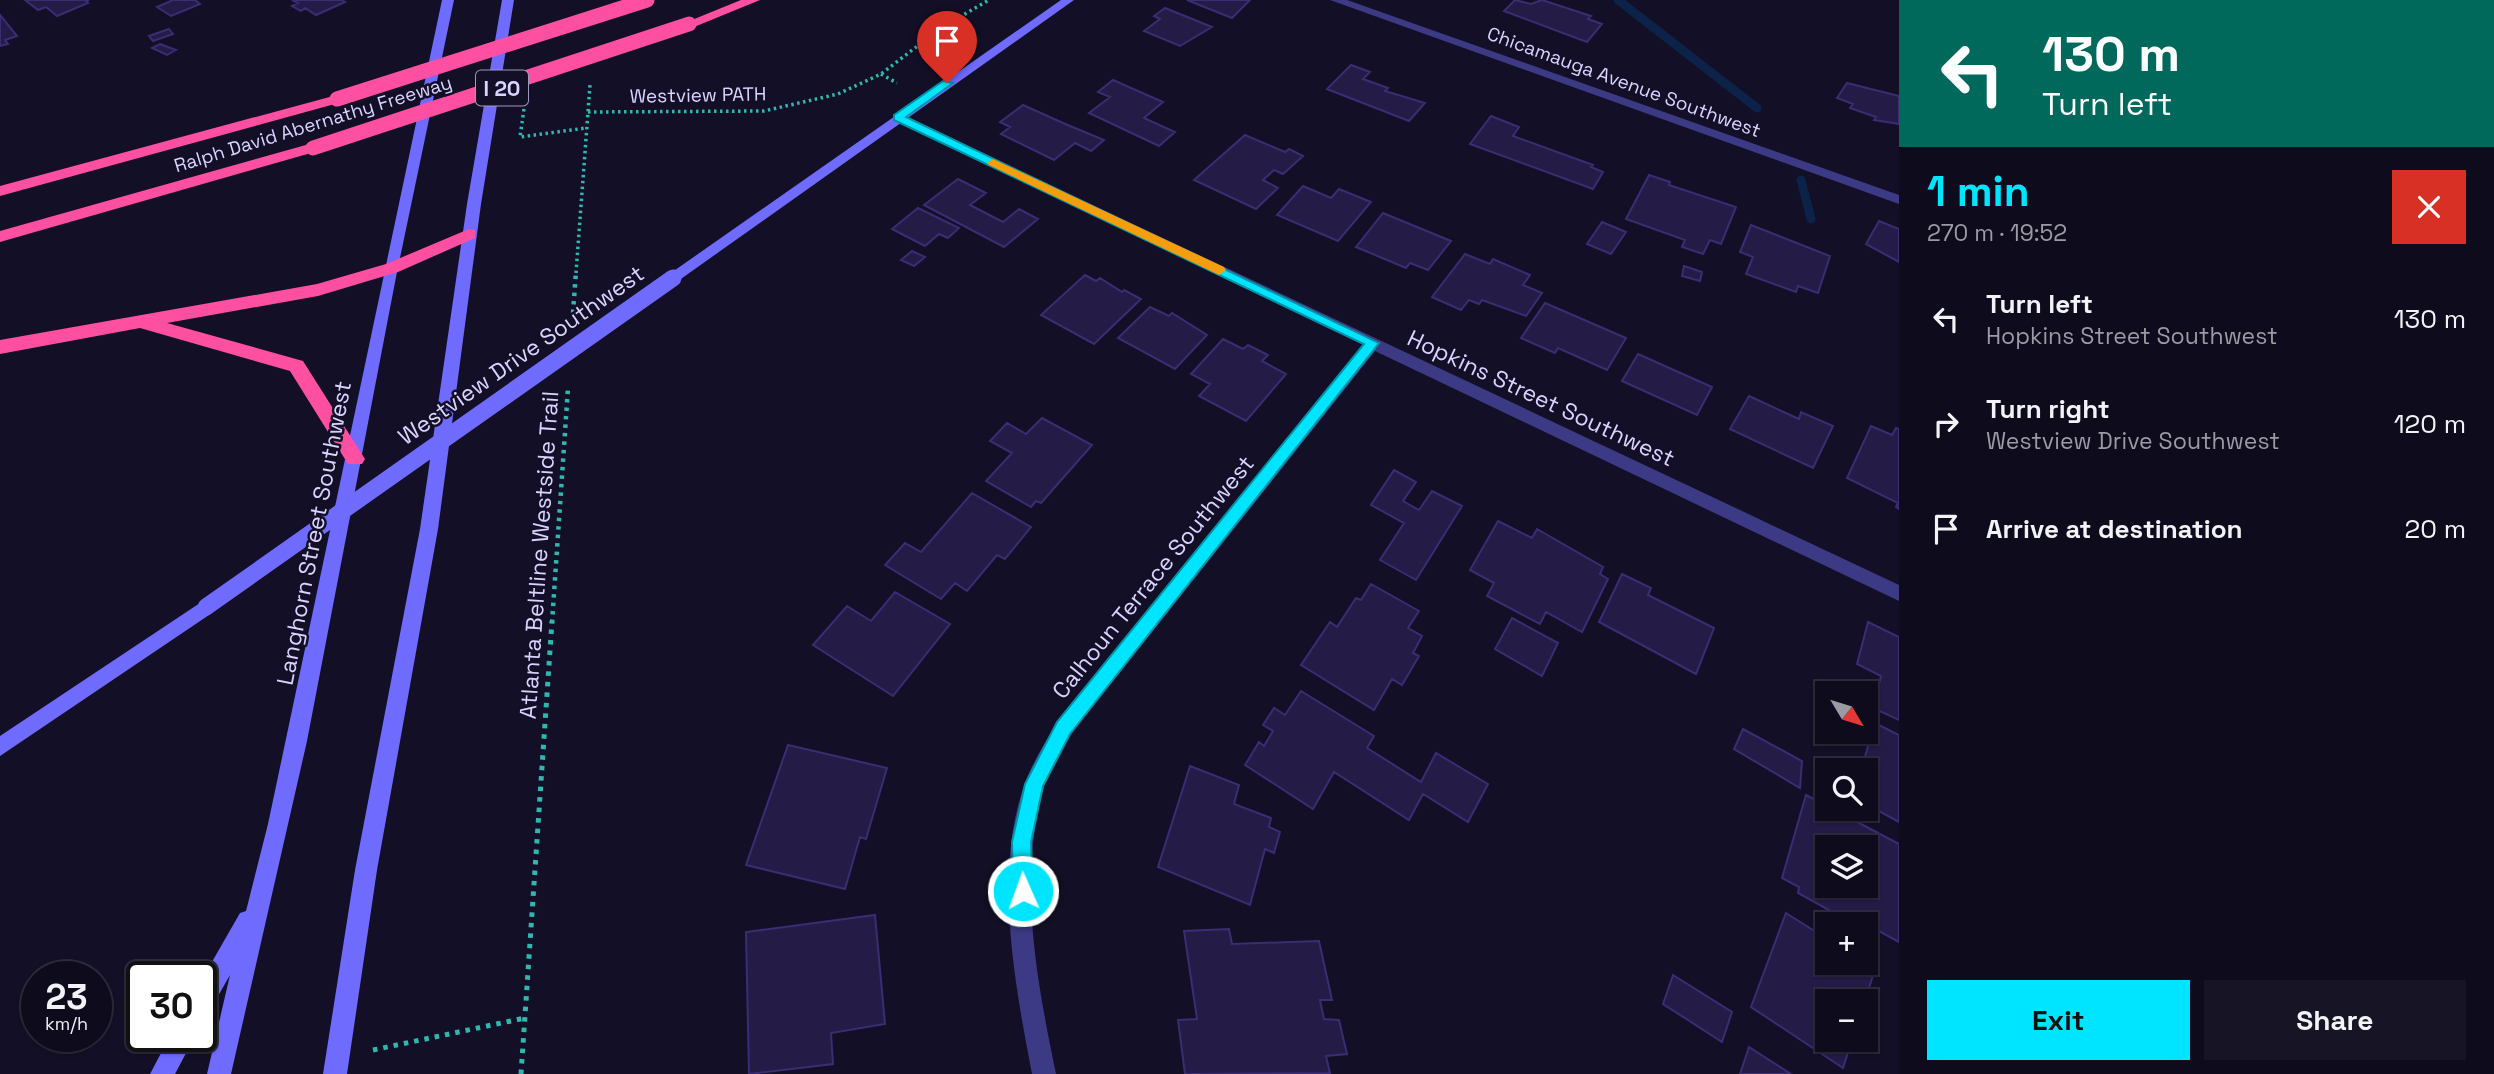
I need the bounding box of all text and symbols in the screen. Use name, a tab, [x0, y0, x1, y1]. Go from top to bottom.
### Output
pin	[917, 11, 977, 83]
street label: Chicamauga Avenue Southwest	[1484, 21, 1764, 143]
icon: arrive	[928, 22, 966, 60]
text: 130 m	[2042, 23, 2180, 85]
icon: left	[1927, 28, 2018, 119]
street label: Ralph David Abernathy Freeway	[171, 70, 455, 178]
road number: I 20	[476, 70, 528, 106]
street label: Westview PATH	[629, 81, 767, 109]
text: Turn left	[2042, 84, 2172, 124]
text: 1 min	[1927, 165, 2030, 218]
button: close	[2392, 170, 2466, 244]
text: 270 m · 19:52	[1927, 218, 2067, 248]
street label: Westview Drive Southwest	[392, 258, 650, 452]
text: Turn left	[1986, 287, 2093, 321]
icon: left	[1927, 300, 1965, 338]
text: 130 m	[2394, 302, 2466, 336]
text: Hopkins Street Southwest	[1986, 321, 2278, 351]
street label: Hopkins Street Southwest	[1403, 323, 1679, 473]
street label: Langhorn Street Southwest	[270, 378, 358, 688]
street label: Atlanta Beltline Westside Trail	[513, 390, 565, 720]
text: Turn right	[1986, 392, 2110, 426]
icon: right	[1927, 405, 1965, 443]
text: 120 m	[2394, 407, 2466, 441]
text: Westview Drive Southwest	[1986, 426, 2280, 456]
street label: Calhoun Terrace Southwest	[1045, 449, 1261, 705]
icon: arrive	[1927, 510, 1965, 548]
text: Arrive at destination	[1986, 512, 2243, 546]
text: 20 m	[2405, 512, 2466, 546]
north arrow	[1815, 681, 1878, 744]
map controls	[1815, 681, 1878, 1052]
button: search	[1815, 758, 1878, 821]
button: layers	[1815, 835, 1878, 898]
position arrow	[986, 854, 1060, 928]
button: +	[1815, 912, 1878, 975]
speed limit sign: 30	[126, 961, 217, 1052]
text: 23	[45, 975, 88, 1019]
button: Exit	[1927, 980, 2190, 1060]
button: Share	[2204, 980, 2466, 1060]
button: −	[1815, 989, 1878, 1052]
text: km/h	[45, 1012, 88, 1035]

